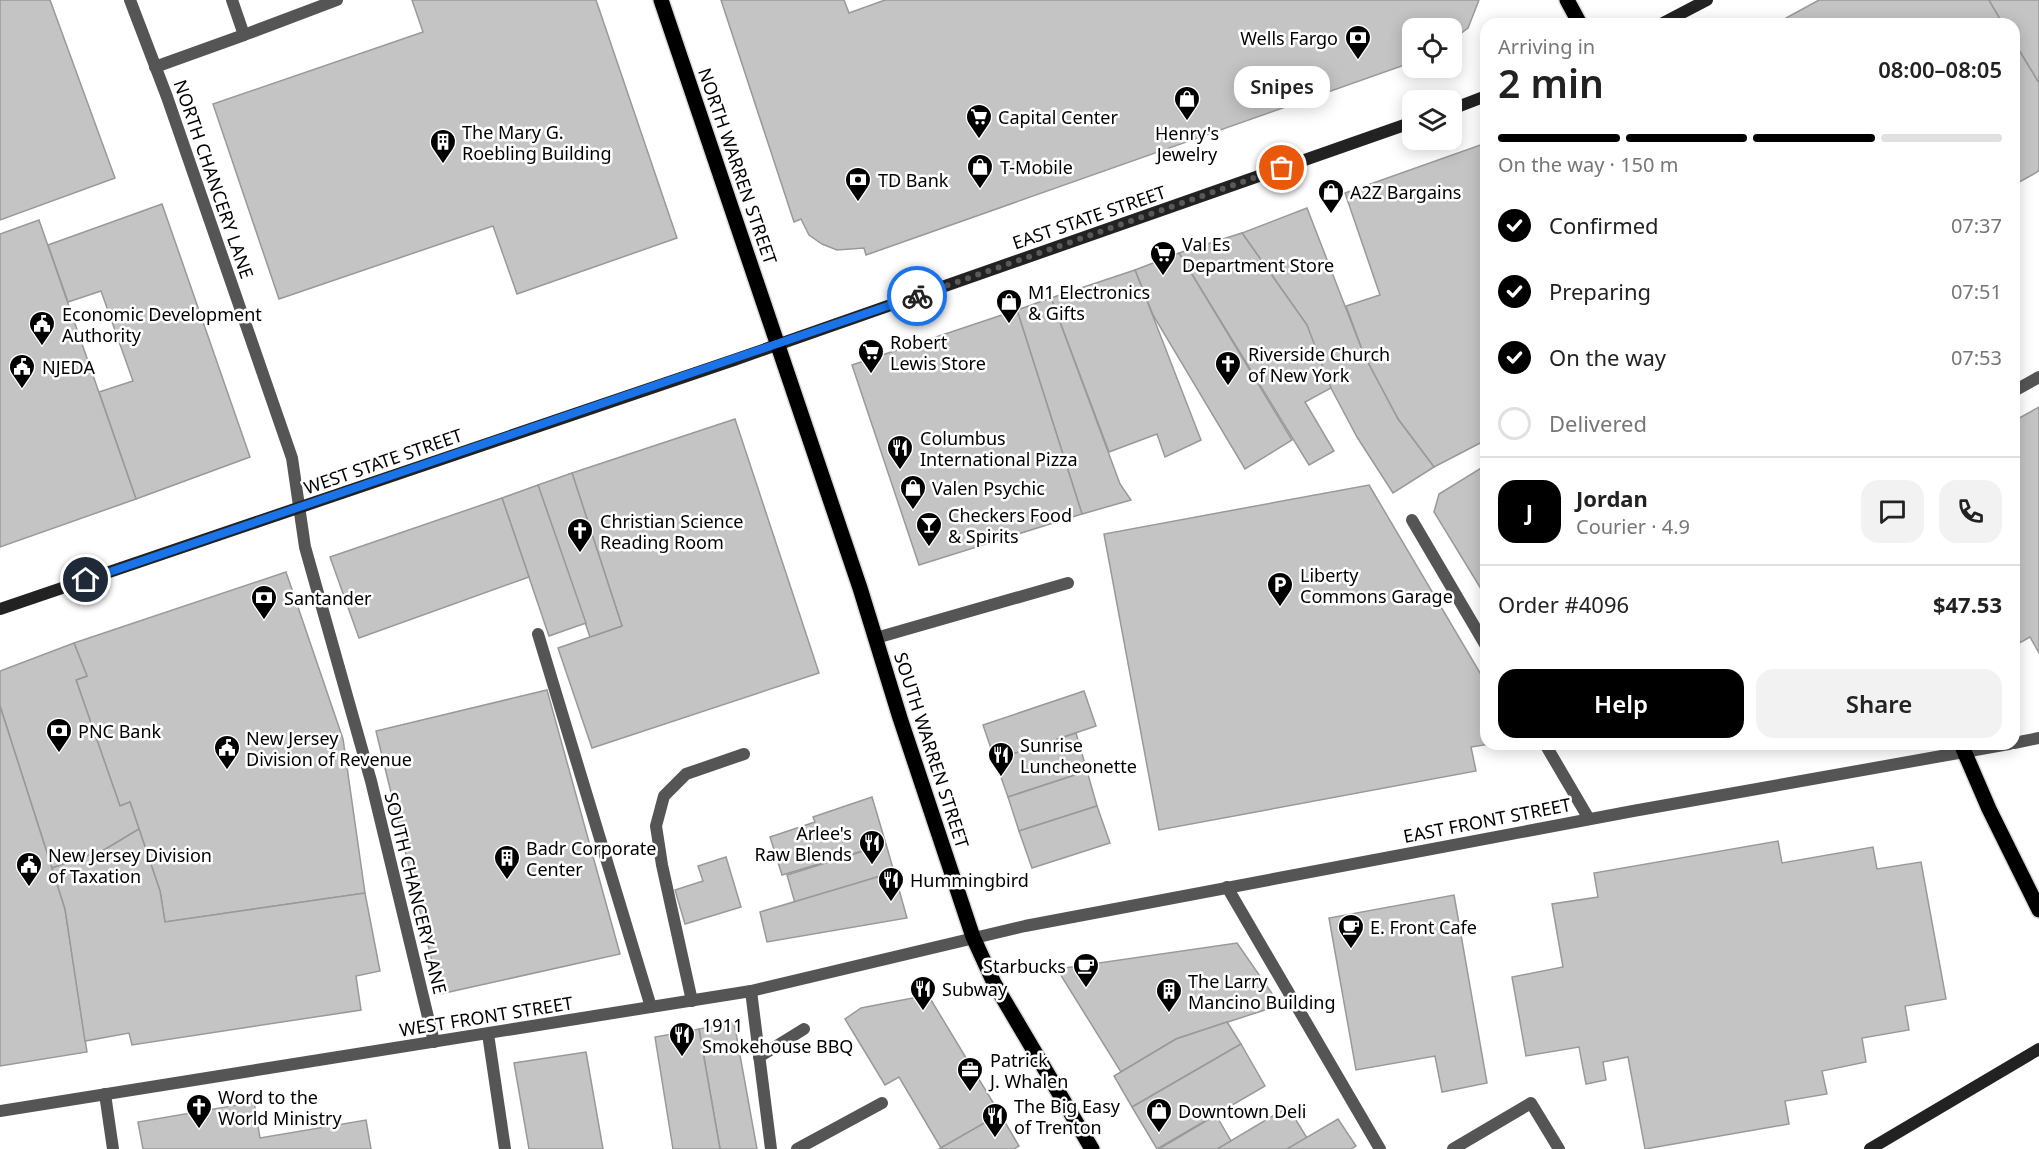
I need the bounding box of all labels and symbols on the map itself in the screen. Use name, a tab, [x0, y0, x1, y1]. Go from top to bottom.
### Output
bank icon: Wells Fargo	[1343, 23, 1373, 61]
place label: Wells Fargo	[1240, 26, 1338, 50]
street label: NORTH WARREN STREET	[693, 65, 783, 267]
callout: Snipes	[1234, 66, 1330, 108]
street label: NORTH CHANCERY LANE	[169, 76, 259, 282]
shop icon: Henry's Jewelry	[1172, 84, 1202, 122]
supermarket icon: Capital Center	[964, 102, 994, 140]
place label: Capital Center	[998, 105, 1118, 129]
place label: The Mary G. Roebling Building	[462, 120, 612, 165]
place label: Henry's Jewelry	[1155, 121, 1219, 166]
building icon: The Mary G. Roebling Building	[428, 127, 458, 165]
pin	[1256, 142, 1307, 193]
shop icon: T-Mobile	[965, 152, 995, 190]
place label: T-Mobile	[1000, 155, 1073, 179]
bank icon: TD Bank	[843, 165, 873, 203]
place label: TD Bank	[878, 168, 949, 192]
shop icon: A2Z Bargains	[1316, 177, 1346, 215]
street label: EAST STATE STREET	[1009, 179, 1169, 255]
place label: A2Z Bargains	[1350, 180, 1461, 204]
place label: Val Es Department Store	[1182, 232, 1334, 277]
supermarket icon: Val Es Department Store	[1148, 239, 1178, 277]
courier	[887, 266, 947, 326]
place label: M1 Electronics & Gifts	[1028, 280, 1150, 325]
shop icon: M1 Electronics & Gifts	[994, 287, 1024, 325]
place label: Economic Development Authority	[62, 302, 262, 347]
public building icon: Economic Development Authority	[27, 309, 57, 347]
place label: Robert Lewis Store	[890, 330, 986, 375]
supermarket icon: Robert Lewis Store	[856, 337, 886, 375]
place label: Riverside Church of New York	[1248, 342, 1390, 387]
church icon: Riverside Church of New York	[1213, 349, 1243, 387]
public building icon: NJEDA	[7, 352, 37, 390]
place label: NJEDA	[42, 355, 95, 379]
street label: WEST STATE STREET	[301, 423, 465, 499]
place label: Columbus International Pizza	[920, 426, 1078, 471]
restaurant icon: Columbus International Pizza	[885, 433, 915, 471]
shop icon: Valen Psychic	[898, 473, 928, 511]
place label: Valen Psychic	[932, 476, 1045, 500]
place label: Checkers Food & Spirits	[948, 503, 1072, 548]
place label: Christian Science Reading Room	[600, 509, 743, 554]
bar icon: Checkers Food & Spirits	[914, 510, 944, 548]
church icon: Christian Science Reading Room	[565, 516, 595, 554]
pin	[60, 554, 111, 605]
place label: Liberty Commons Garage	[1300, 563, 1453, 608]
parking icon: Liberty Commons Garage	[1265, 570, 1295, 608]
bank icon: Santander	[249, 583, 279, 621]
place label: Santander	[284, 586, 372, 610]
street label: SOUTH WARREN STREET	[889, 649, 975, 851]
bank icon: PNC Bank	[44, 716, 74, 754]
place label: PNC Bank	[78, 719, 162, 743]
place label: New Jersey Division of Revenue	[246, 726, 412, 771]
public building icon: New Jersey Division of Revenue	[212, 733, 242, 771]
place label: Sunrise Luncheonette	[1020, 733, 1137, 778]
restaurant icon: Sunrise Luncheonette	[986, 740, 1016, 778]
street label: SOUTH CHANCERY LANE	[379, 790, 453, 996]
street label: EAST FRONT STREET	[1401, 792, 1573, 848]
place label: Arlee's Raw Blends	[755, 821, 852, 866]
restaurant icon: Arlee's Raw Blends	[857, 828, 887, 866]
place label: Badr Corporate Center	[526, 836, 656, 881]
place label: New Jersey Division of Taxation	[48, 843, 212, 888]
building icon: Badr Corporate Center	[492, 843, 522, 881]
public building icon: New Jersey Division of Taxation	[14, 850, 44, 888]
restaurant icon: Hummingbird	[876, 865, 906, 903]
place label: Hummingbird	[910, 868, 1029, 892]
cafe icon: E. Front Cafe	[1336, 912, 1366, 950]
place label: E. Front Cafe	[1370, 915, 1477, 939]
cafe icon: Starbucks	[1071, 951, 1101, 989]
place label: Starbucks	[983, 954, 1066, 978]
place label: The Larry Mancino Building	[1188, 969, 1336, 1014]
restaurant icon: Subway	[908, 974, 938, 1012]
building icon: The Larry Mancino Building	[1154, 976, 1184, 1014]
place label: Subway	[942, 977, 1008, 1001]
street label: WEST FRONT STREET	[397, 990, 575, 1042]
place label: 1911 Smokehouse BBQ	[702, 1013, 853, 1058]
restaurant icon: 1911 Smokehouse BBQ	[667, 1020, 697, 1058]
place label: Patrick J. Whalen	[988, 1048, 1068, 1093]
office icon: Patrick J. Whalen	[955, 1055, 985, 1093]
place label: Word to the World Ministry	[218, 1085, 342, 1130]
church icon: Word to the World Ministry	[184, 1092, 214, 1130]
place label: The Big Easy of Trenton	[1014, 1094, 1121, 1139]
shop icon: Downtown Deli	[1144, 1096, 1174, 1134]
place label: Downtown Deli	[1178, 1099, 1307, 1123]
restaurant icon: The Big Easy of Trenton	[980, 1101, 1010, 1139]

